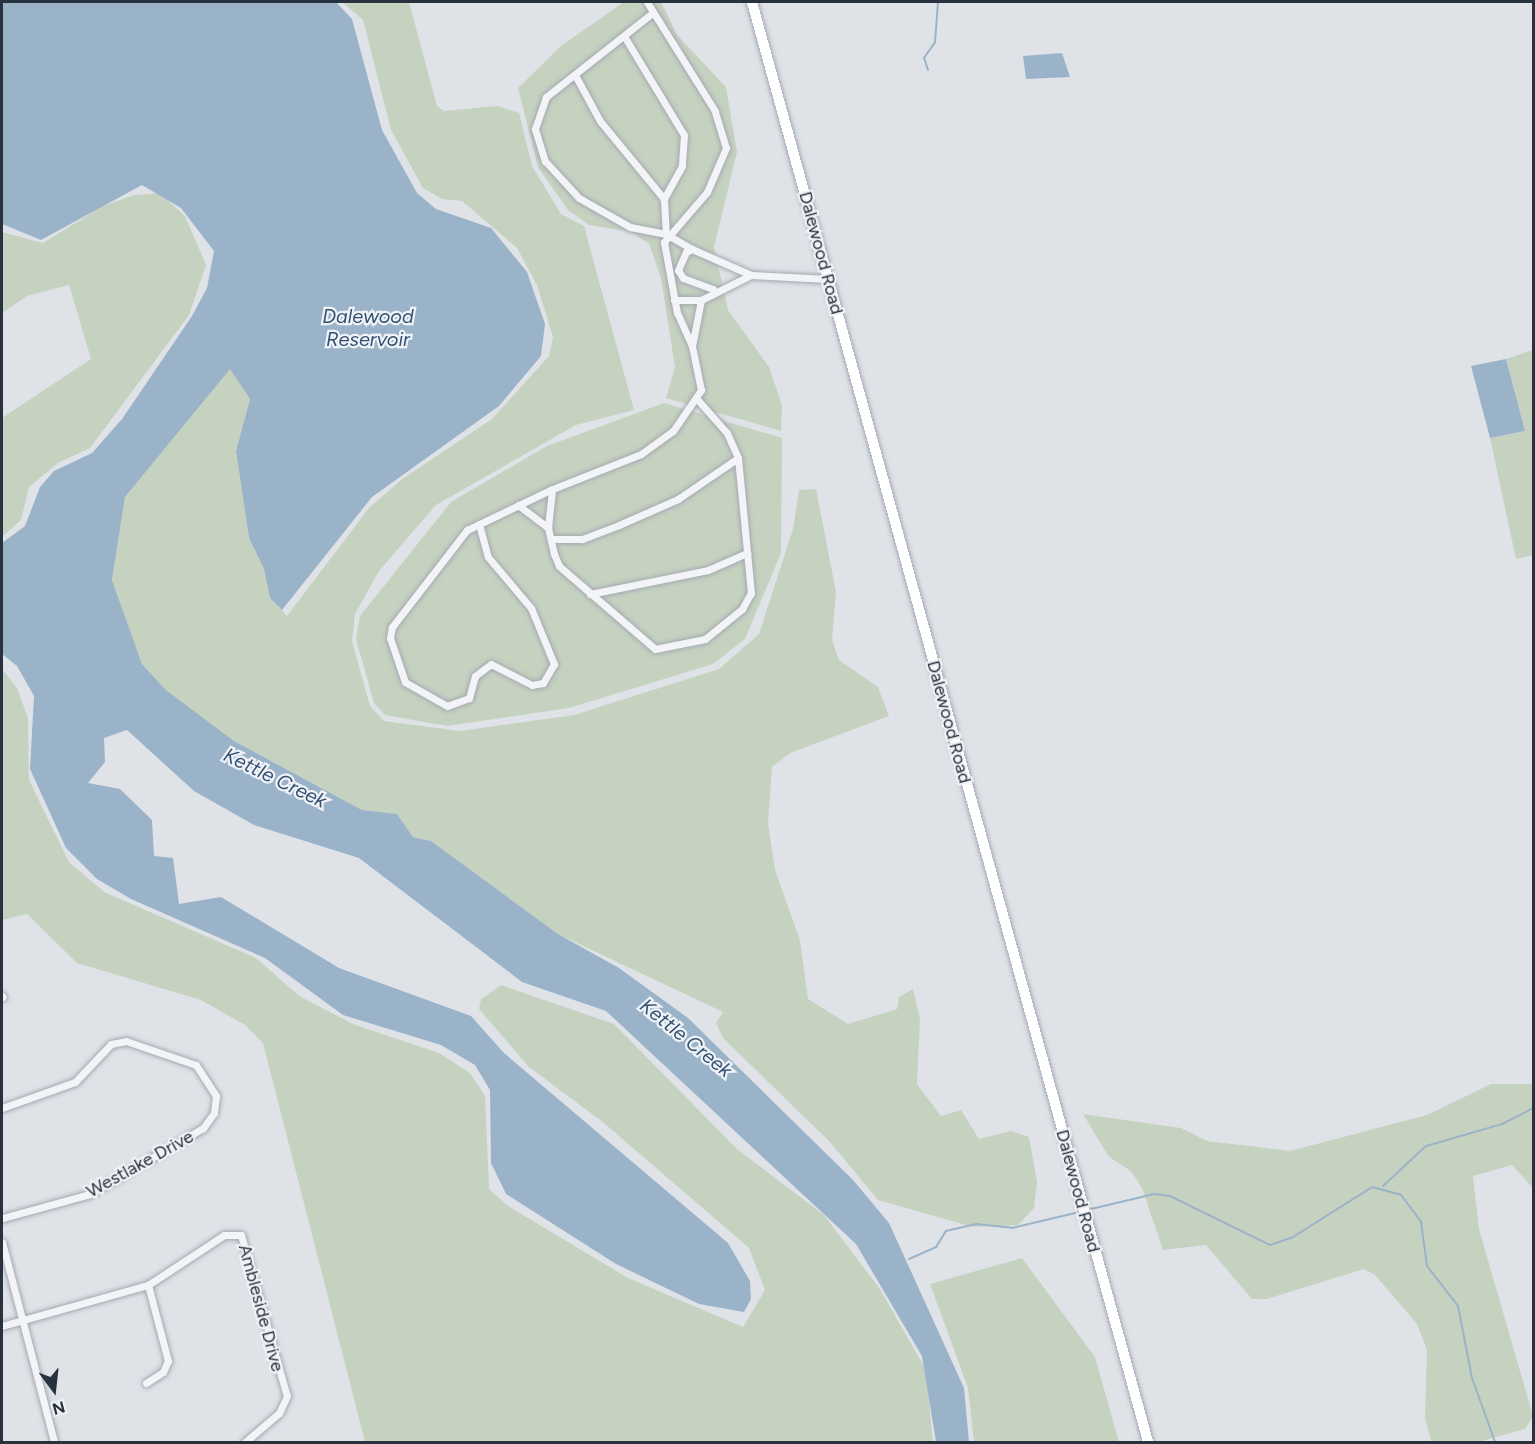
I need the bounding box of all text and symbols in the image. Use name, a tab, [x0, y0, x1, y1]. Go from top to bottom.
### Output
street label: Dalewood Road	[794, 189, 848, 317]
water label: Dalewood Reservoir	[322, 305, 414, 352]
street label: Dalewood Road	[922, 658, 976, 786]
water label: Kettle Creek	[220, 743, 330, 813]
water label: Kettle Creek	[635, 994, 737, 1082]
street label: Westlake Drive	[83, 1126, 197, 1202]
street label: Dalewood Road	[1051, 1127, 1105, 1255]
street label: Ambleside Drive	[234, 1242, 288, 1374]
north arrow	[24, 1360, 84, 1420]
text: N	[50, 1397, 67, 1419]

